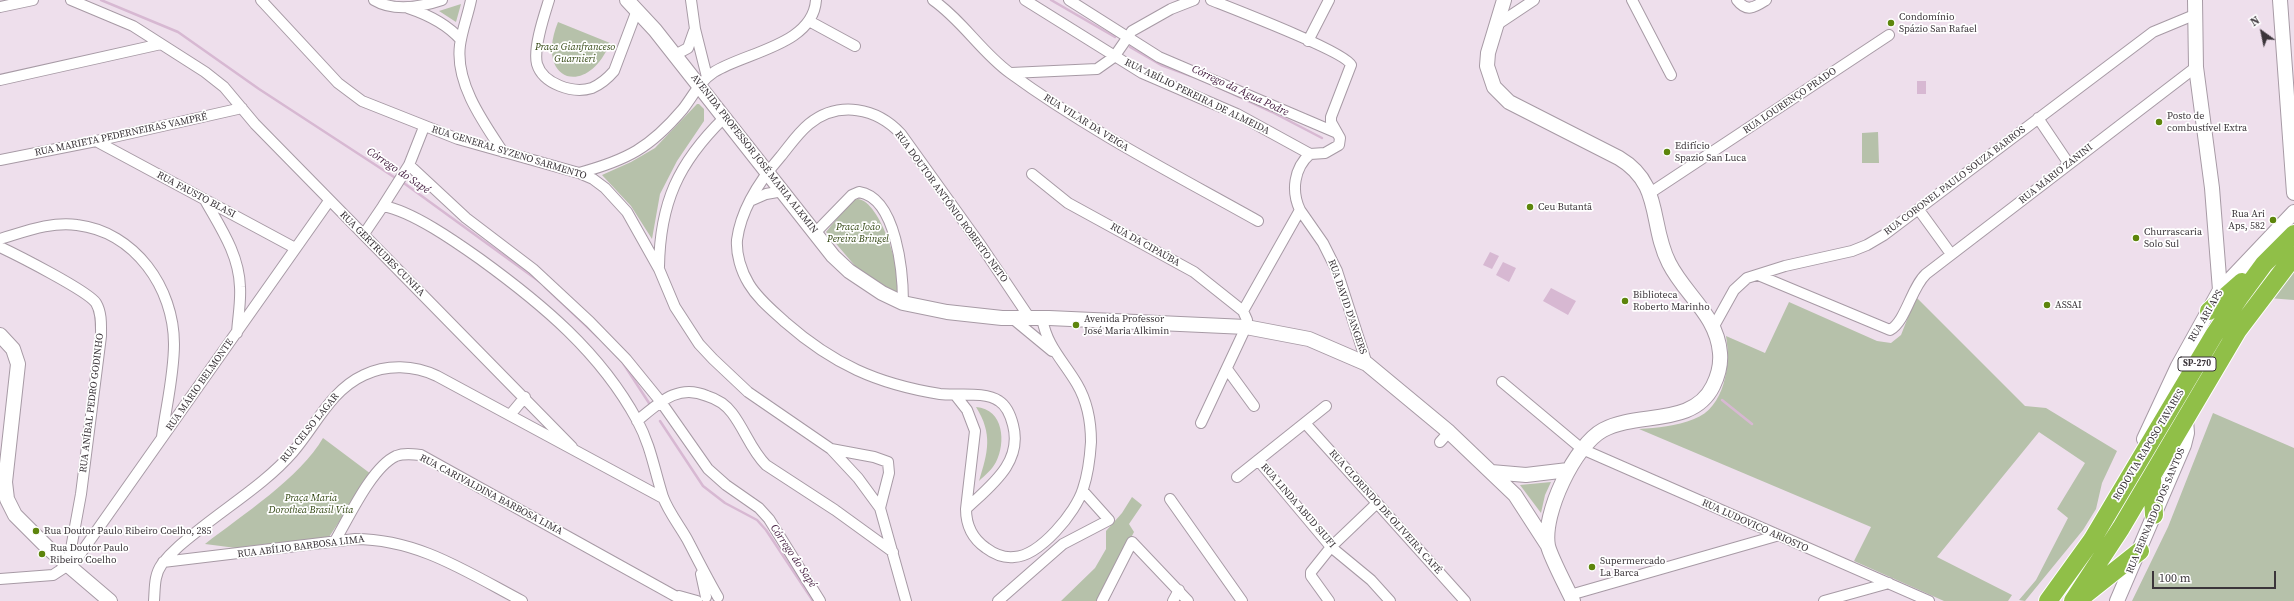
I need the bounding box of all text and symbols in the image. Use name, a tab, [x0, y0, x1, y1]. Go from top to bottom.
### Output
place label: Condomínio Spázio San Rafael	[1899, 11, 1977, 34]
north arrow	[2242, 12, 2282, 52]
text: N	[2248, 13, 2263, 30]
marker: Condomínio Spázio San Rafael	[1886, 18, 1896, 28]
park label: Praça Gianfranceso Guarnieri	[535, 41, 615, 64]
street label: RUA ABÍLIO PEREIRA DE ALMEIDA	[1123, 57, 1271, 137]
water label: Córrego da Água Podre	[1189, 63, 1291, 119]
street label: RUA LOURENÇO PRADO	[1741, 65, 1839, 137]
street label: AVENIDA PROFESSOR JOSÉ MARIA ALKMIN	[688, 72, 820, 236]
street label: RUA VILAR DA VEIGA	[1041, 92, 1131, 154]
place label: Posto de combustível Extra	[2167, 110, 2247, 134]
street label: RUA MARIETA PEDERNEIRAS VAMPRÉ	[34, 111, 208, 159]
marker: Posto de combustível Extra	[2154, 117, 2164, 127]
street label: RUA GENERAL SYZENO SARMENTO	[430, 124, 588, 182]
street label: RUA CORONEL PAULO SOUZA BARROS	[1882, 124, 2028, 238]
street label: RUA DOUTOR ANTÔNIO ROBERTO NETO	[892, 129, 1010, 285]
place label: Edifício Spazio San Luca	[1675, 140, 1746, 164]
street label: RUA MÁRIO ZANINI	[2017, 141, 2095, 207]
water label: Córrego do Sapé	[364, 145, 432, 197]
marker: Edifício Spazio San Luca	[1662, 147, 1672, 157]
street label: RUA FAUSTO BLASI	[155, 169, 237, 221]
place label: Ceu Butantã	[1538, 201, 1592, 213]
marker: Ceu Butantã	[1525, 202, 1535, 212]
place label: Rua Ari Aps, 582	[2228, 208, 2265, 232]
street label: RUA GERTRUDES CUNHA	[337, 209, 427, 299]
marker: Rua Ari Aps, 582	[2268, 215, 2278, 225]
park label: Praça João Pereira Bringel	[827, 221, 889, 244]
street label: RUA DA CIPAÚBA	[1108, 221, 1182, 269]
place label: Churrascaria Solo Sul	[2144, 226, 2202, 250]
marker: Churrascaria Solo Sul	[2131, 233, 2141, 243]
street label: RUA DAVID D'ANGERS	[1325, 258, 1369, 356]
street label: RUA ARI APS	[2186, 288, 2226, 344]
place label: Biblioteca Roberto Marinho	[1633, 289, 1710, 312]
marker: Biblioteca Roberto Marinho	[1620, 296, 1630, 306]
place label: ASSAI	[2055, 299, 2082, 311]
marker: ASSAI	[2042, 300, 2052, 310]
place label: Avenida Professor José Maria Alkimin	[1084, 313, 1169, 336]
marker: Avenida Professor José Maria Alkimin	[1071, 320, 1081, 330]
street label: RUA ANÍBAL PEDRO GODINHO	[77, 333, 107, 473]
street label: RUA MÁRIO BELMONTE	[164, 337, 236, 433]
road number: SP-270	[2178, 357, 2216, 371]
street label: RODOVIA RAPOSO TAVARES	[2111, 387, 2187, 503]
street label: RUA CELSO LAGAR	[278, 391, 342, 465]
street label: RUA BERNARDO DOS SANTOS	[2124, 446, 2188, 576]
street label: RUA CLORINDO DE OLIVEIRA CAFÉ	[1326, 448, 1444, 576]
street label: RUA CARIVALDINA BARBOSA LIMA	[417, 452, 565, 538]
street label: RUA LINDA ABUD SIUFI	[1258, 461, 1338, 551]
park label: Praça Maria Dorothea Brasil Vita	[269, 492, 353, 516]
street label: RUA LUDOVICO ARIOSTO	[1700, 497, 1810, 555]
water label: Córrego do Sapé	[767, 522, 819, 590]
place label: Rua Doutor Paulo Ribeiro Coelho, 285	[44, 525, 212, 537]
marker: Rua Doutor Paulo Ribeiro Coelho, 285	[31, 526, 41, 536]
street label: RUA ABÍLIO BARBOSA LIMA	[237, 533, 365, 561]
place label: Rua Doutor Paulo Ribeiro Coelho	[50, 542, 129, 566]
marker: Rua Doutor Paulo Ribeiro Coelho	[37, 549, 47, 559]
place label: Supermercado La Barca	[1600, 555, 1665, 578]
marker: Supermercado La Barca	[1587, 562, 1597, 572]
scale bar	[2154, 563, 2278, 589]
text: 100 m	[2159, 570, 2191, 586]

